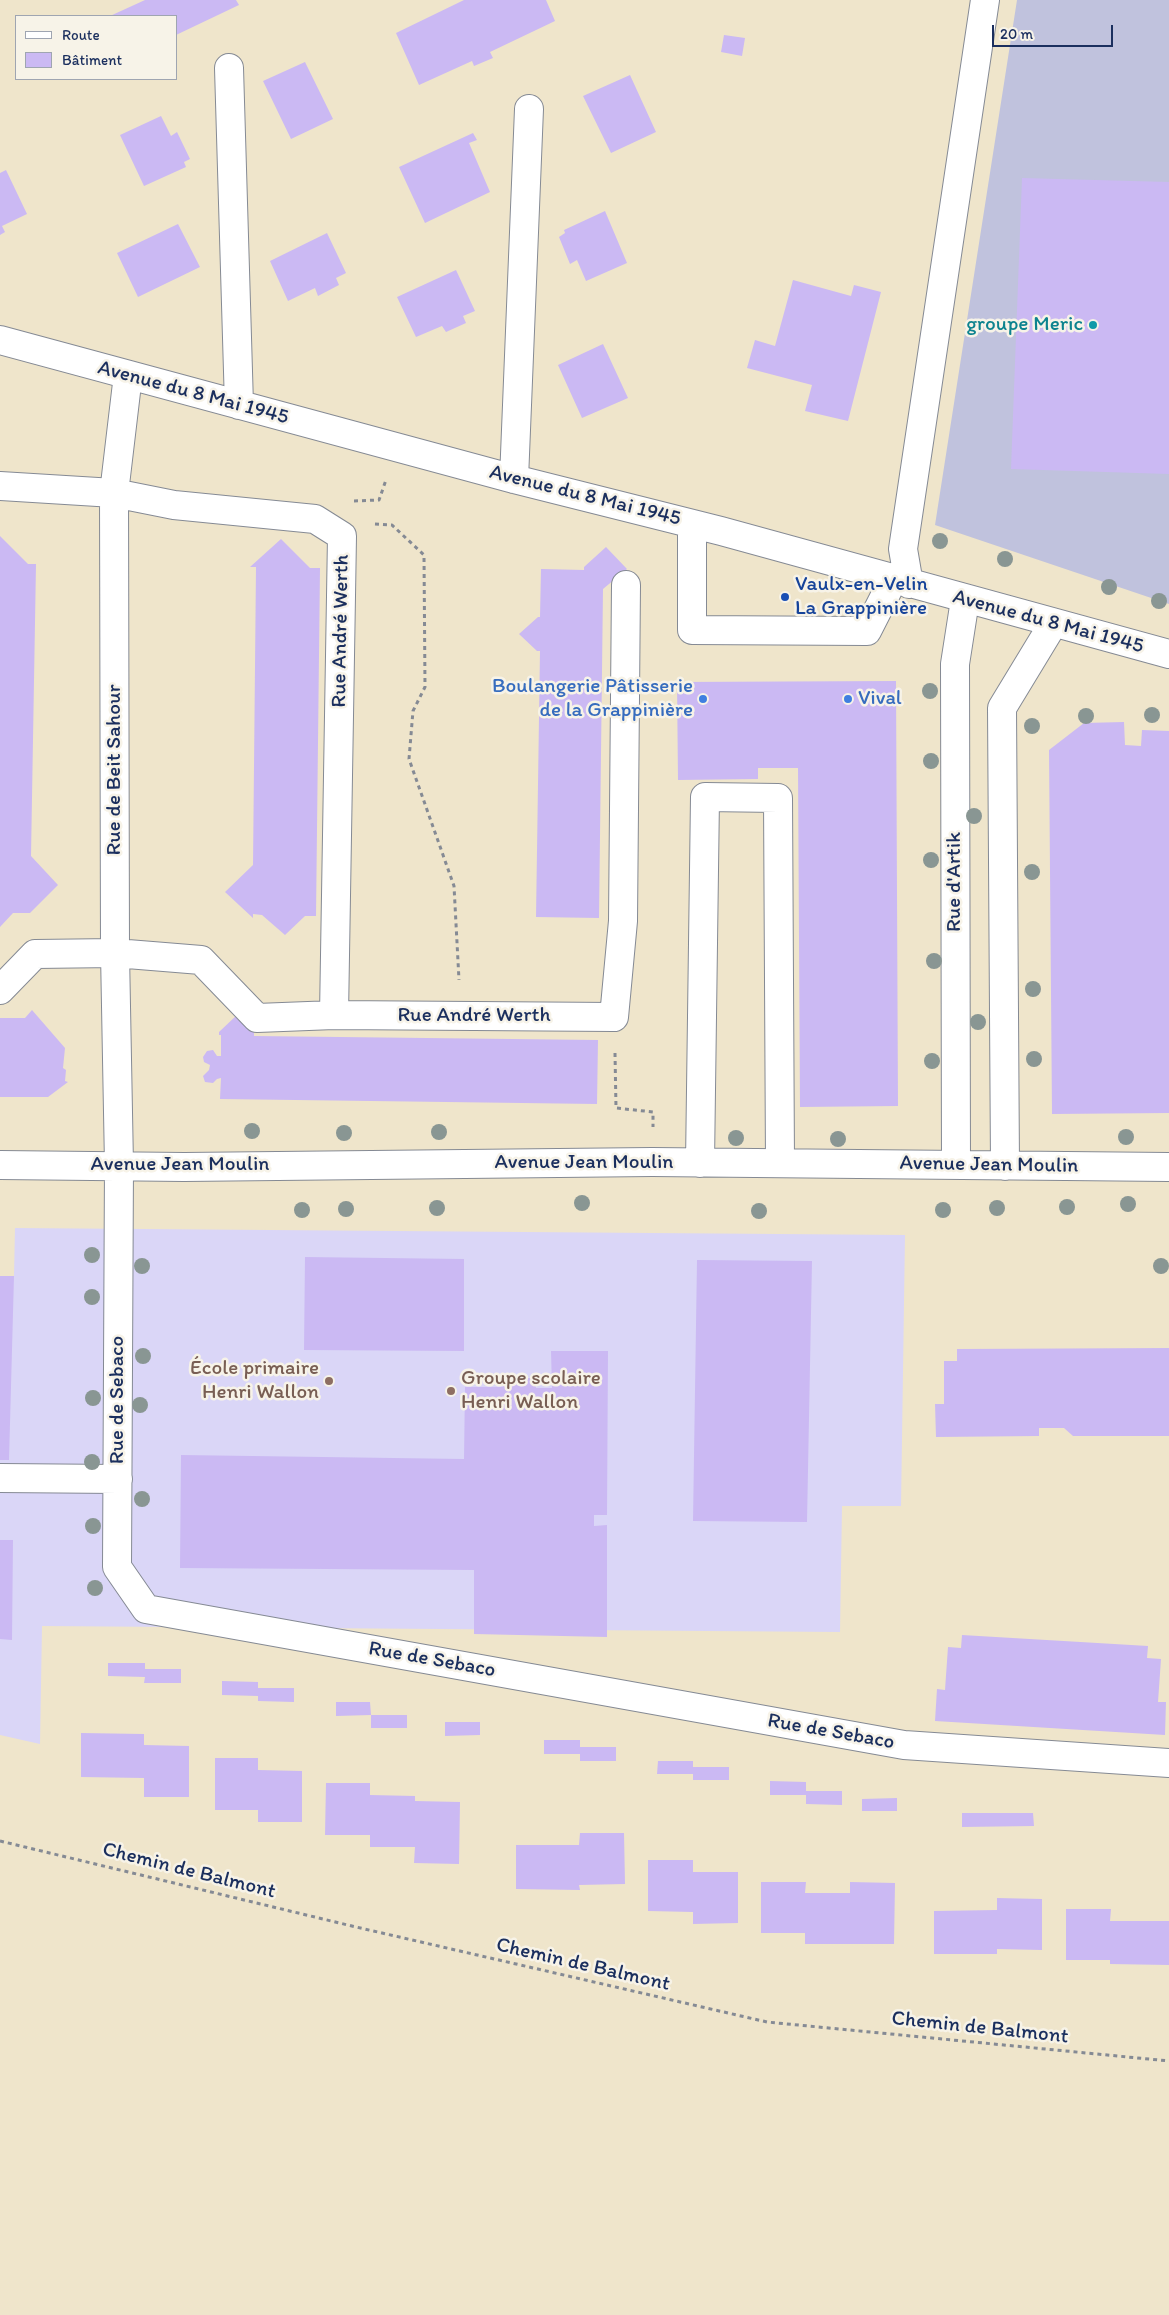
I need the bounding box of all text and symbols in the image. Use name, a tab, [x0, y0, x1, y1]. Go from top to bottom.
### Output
legend	[15, 15, 178, 80]
scale bar	[994, 15, 1115, 47]
text: 20 m	[1000, 25, 1033, 43]
text: Route	[62, 26, 100, 44]
text: Bâtiment	[62, 51, 122, 69]
place label: groupe Meric	[966, 312, 1083, 338]
marker: groupe Meric	[1087, 319, 1099, 331]
street label: Avenue du 8 Mai 1945	[95, 355, 291, 431]
street label: Avenue du 8 Mai 1945	[487, 460, 683, 532]
street label: Rue André Werth	[327, 554, 355, 708]
place label: Vaulx-en-Velin La Grappinière	[795, 572, 928, 622]
street label: Avenue du 8 Mai 1945	[950, 584, 1146, 660]
marker: Vaulx-en-Velin La Grappinière	[779, 591, 791, 603]
place label: Boulangerie Pâtisserie de la Grappinière	[492, 674, 693, 724]
street label: Rue de Beit Sahour	[102, 684, 128, 856]
place label: Vival	[858, 686, 902, 712]
marker: Boulangerie Pâtisserie de la Grappinière	[697, 693, 709, 705]
marker: Vival	[842, 693, 854, 705]
street label: Rue d'Artik	[942, 832, 968, 932]
street label: Rue André Werth	[397, 1003, 551, 1029]
street label: Avenue Jean Moulin	[495, 1150, 673, 1176]
street label: Avenue Jean Moulin	[899, 1151, 1079, 1179]
street label: Avenue Jean Moulin	[91, 1152, 269, 1178]
street label: Rue de Sebaco	[105, 1336, 131, 1464]
place label: École primaire Henri Wallon	[190, 1356, 319, 1406]
place label: Groupe scolaire Henri Wallon	[461, 1366, 601, 1416]
marker: École primaire Henri Wallon	[323, 1375, 335, 1387]
marker: Groupe scolaire Henri Wallon	[445, 1385, 457, 1397]
street label: Rue de Sebaco	[367, 1636, 497, 1684]
street label: Rue de Sebaco	[766, 1708, 896, 1756]
street label: Chemin de Balmont	[100, 1837, 278, 1905]
street label: Chemin de Balmont	[494, 1933, 672, 1997]
street label: Chemin de Balmont	[890, 2006, 1070, 2050]

